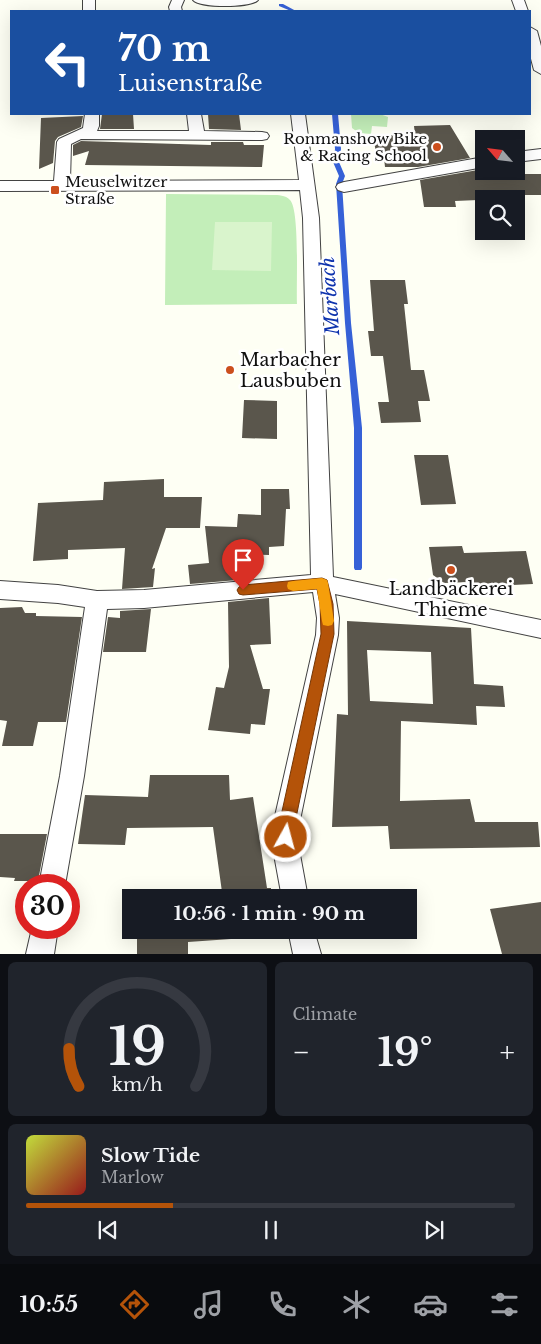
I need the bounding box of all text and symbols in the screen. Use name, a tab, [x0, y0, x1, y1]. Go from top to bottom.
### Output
text: 70 m	[118, 27, 211, 70]
icon: left	[35, 30, 100, 95]
text: Luisenstraße	[118, 70, 263, 97]
place label: Ronmanshow Bike & Racing School	[283, 129, 427, 165]
north arrow	[475, 130, 525, 180]
map controls	[475, 130, 525, 240]
marker: Ronmanshow Bike & Racing School	[431, 141, 443, 153]
place label: Meuselwitzer Straße	[65, 172, 168, 208]
marker: Meuselwitzer Straße	[49, 184, 61, 196]
button: search	[475, 190, 525, 240]
water label: Marbach	[316, 256, 344, 337]
place label: Marbacher Lausbuben	[240, 349, 342, 392]
marker: Marbacher Lausbuben	[224, 364, 236, 376]
pin	[222, 539, 264, 590]
icon: arrive	[229, 546, 257, 574]
marker: Landbäckerei Thieme	[445, 564, 457, 576]
place label: Landbäckerei Thieme	[389, 578, 513, 621]
position arrow	[259, 810, 311, 862]
speed limit sign: 30	[15, 874, 80, 939]
text: 10:56 · 1 min · 90 m	[174, 902, 365, 925]
text: Climate	[293, 1004, 357, 1024]
text: 19	[108, 1015, 166, 1079]
text: 19°	[377, 1029, 432, 1076]
text: −	[293, 1035, 310, 1070]
text: +	[500, 1035, 515, 1070]
text: km/h	[112, 1074, 163, 1096]
text: Slow Tide	[101, 1144, 200, 1167]
text: Marlow	[101, 1167, 164, 1187]
icon: previous	[94, 1216, 122, 1244]
icon: pause	[257, 1216, 285, 1244]
icon: next	[420, 1216, 448, 1244]
icon: directions	[117, 1287, 152, 1322]
icon: music	[191, 1287, 226, 1322]
icon: phone	[265, 1287, 300, 1322]
icon: climate	[339, 1287, 374, 1322]
icon: car	[413, 1287, 448, 1322]
icon: filters	[487, 1287, 522, 1322]
text: 10:55	[19, 1291, 78, 1318]

